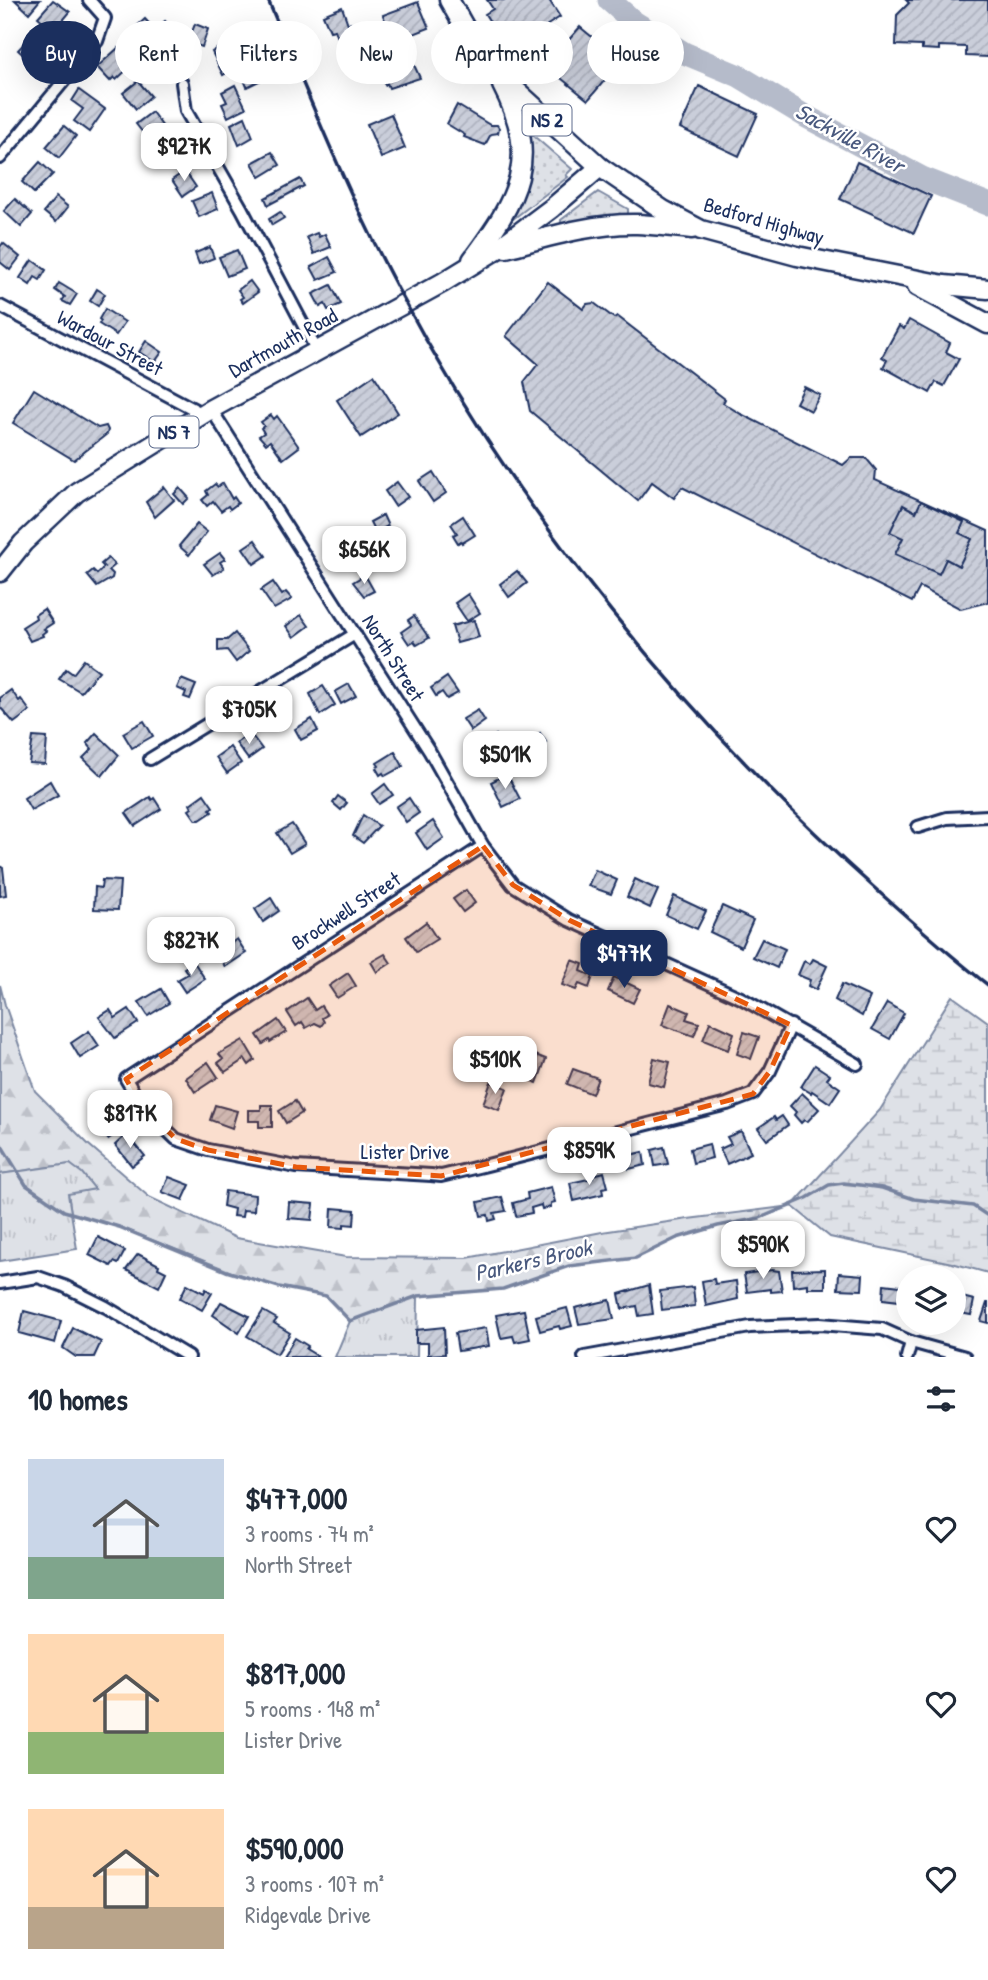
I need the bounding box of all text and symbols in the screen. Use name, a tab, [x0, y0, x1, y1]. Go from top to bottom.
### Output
chip: Buy	[21, 21, 101, 84]
chip: Rent	[115, 21, 202, 84]
chip: Filters	[216, 21, 322, 84]
chip: New	[336, 21, 417, 84]
chip: Apartment	[431, 21, 573, 84]
chip: House	[587, 21, 684, 84]
water label: Sackville River	[790, 95, 913, 182]
road number: NS 2	[522, 104, 572, 136]
pin: $927K	[135, 124, 233, 183]
text: $927K	[157, 130, 211, 161]
street label: Bedford Highway	[701, 190, 828, 252]
street label: Dartmouth Road	[223, 301, 342, 384]
street label: Wardour Street	[52, 303, 169, 383]
road number: NS 7	[150, 416, 198, 448]
pin: $656K	[315, 526, 413, 586]
text: $656K	[338, 533, 390, 564]
street label: North Street	[355, 609, 432, 707]
pin: $705K	[200, 686, 298, 746]
text: $705K	[221, 693, 277, 724]
pin: $501K	[456, 732, 554, 791]
text: $501K	[479, 738, 531, 769]
street label: Brockwell Street	[285, 864, 407, 957]
pin: $827K	[142, 918, 240, 977]
text: $827K	[163, 924, 219, 955]
pin: $477K	[575, 930, 673, 990]
text: $477K	[596, 937, 652, 968]
pin: $510K	[446, 1036, 544, 1096]
text: $510K	[469, 1043, 521, 1074]
pin: $817K	[81, 1090, 179, 1150]
text: $817K	[103, 1097, 157, 1128]
pin: $859K	[540, 1128, 638, 1187]
text: $859K	[563, 1134, 615, 1165]
street label: Lister Drive	[361, 1137, 449, 1166]
pin: $590K	[714, 1222, 812, 1281]
text: $590K	[737, 1228, 789, 1259]
water label: Parkers Brook	[471, 1230, 597, 1288]
map controls	[896, 1265, 966, 1335]
button: layers	[896, 1265, 966, 1335]
text: 10 homes	[28, 1379, 128, 1419]
icon: filters	[922, 1380, 960, 1418]
text: $477,000	[245, 1478, 348, 1518]
icon: home	[84, 1487, 168, 1571]
icon: heart	[922, 1510, 960, 1548]
text: 3 rooms · 74 m²	[245, 1518, 374, 1549]
text: North Street	[245, 1549, 352, 1580]
text: $817,000	[245, 1653, 345, 1693]
icon: home	[84, 1662, 168, 1746]
icon: heart	[922, 1685, 960, 1723]
text: 5 rooms · 148 m²	[245, 1693, 380, 1724]
text: Lister Drive	[245, 1724, 342, 1755]
text: $590,000	[245, 1828, 344, 1868]
icon: home	[84, 1837, 168, 1921]
icon: heart	[922, 1860, 960, 1898]
text: 3 rooms · 107 m²	[245, 1868, 384, 1899]
text: Ridgevale Drive	[245, 1899, 371, 1930]

